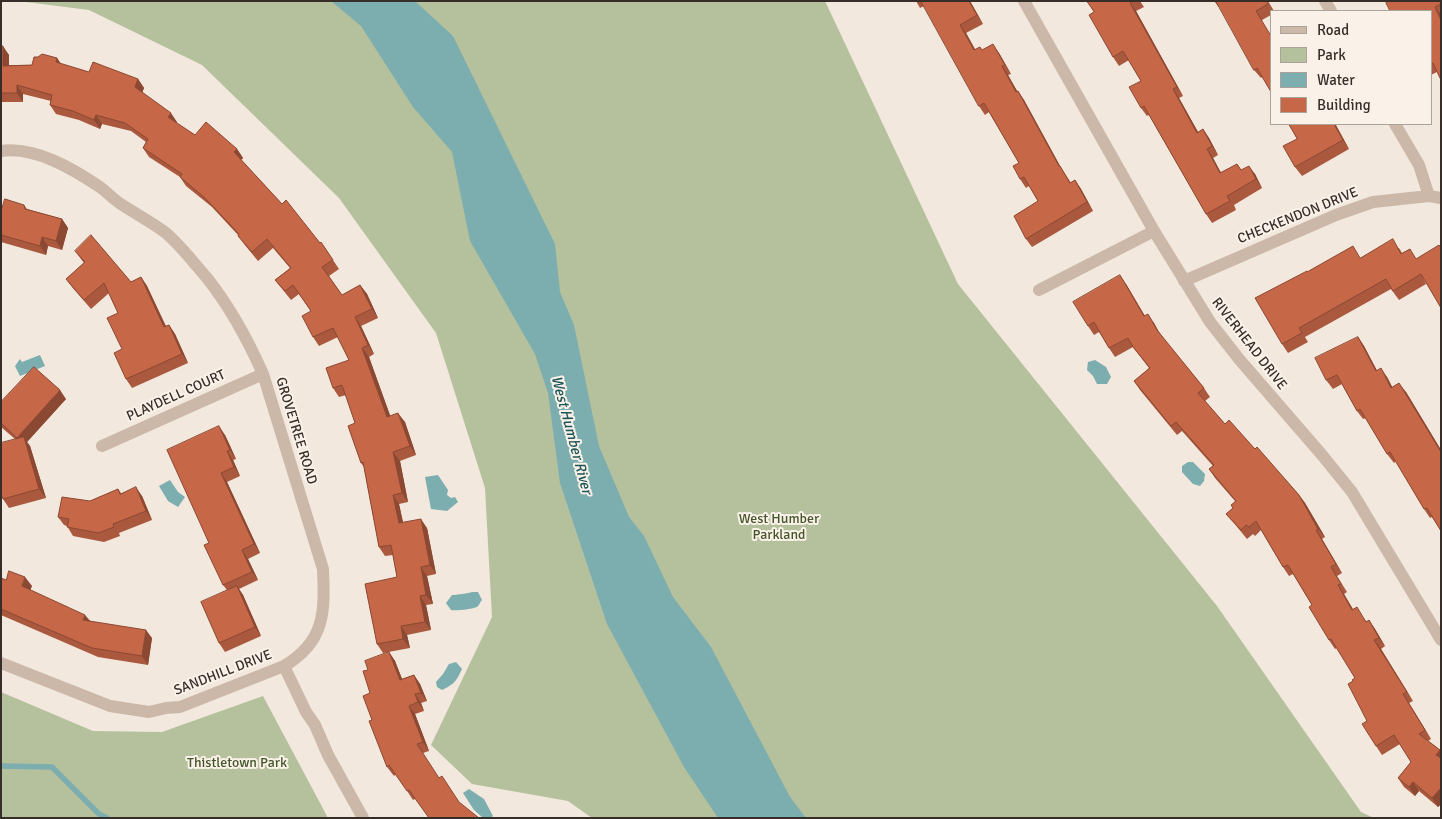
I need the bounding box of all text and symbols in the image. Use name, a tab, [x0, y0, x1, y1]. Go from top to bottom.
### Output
legend	[1270, 10, 1432, 125]
text: Road	[1317, 21, 1349, 39]
text: Park	[1317, 46, 1346, 64]
text: Water	[1317, 71, 1355, 89]
text: Building	[1317, 96, 1371, 114]
street label: CHECKENDON DRIVE	[1235, 184, 1361, 248]
street label: RIVERHEAD DRIVE	[1208, 294, 1290, 394]
street label: PLAYDELL COURT	[124, 367, 228, 425]
water label: West Humber River	[547, 374, 595, 496]
street label: GROVETREE ROAD	[272, 375, 320, 487]
park label: West Humber Parkland	[739, 511, 819, 544]
street label: SANDHILL DRIVE	[172, 647, 274, 699]
park label: Thistletown Park	[187, 755, 287, 771]

